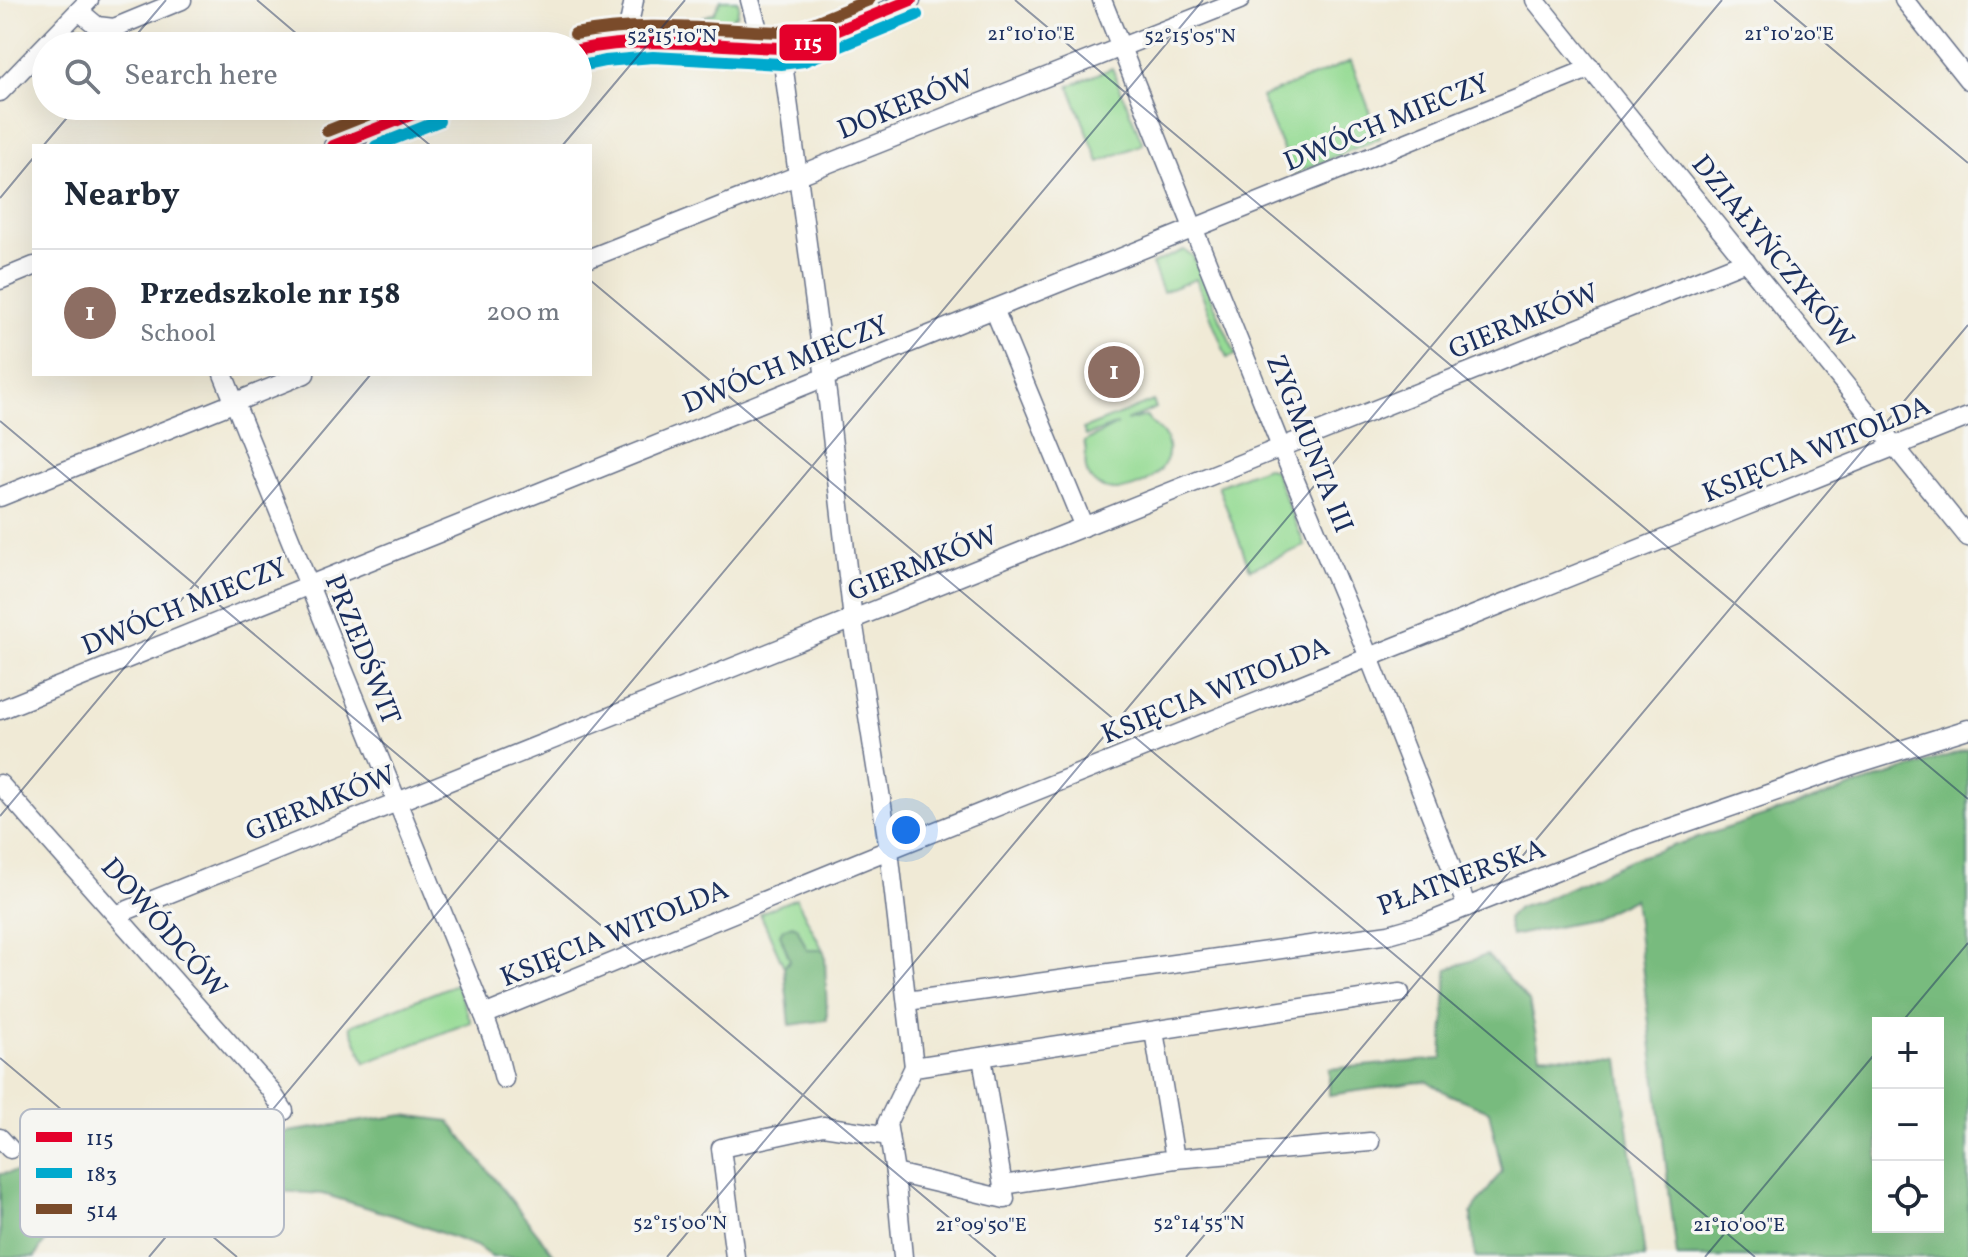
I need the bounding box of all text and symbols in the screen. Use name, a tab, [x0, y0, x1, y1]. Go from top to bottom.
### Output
text: 21°10'10"E	[987, 21, 1075, 49]
text: 21°10'20"E	[1744, 21, 1834, 49]
text: 52°15'10"N	[627, 23, 717, 51]
line badge: 115	[778, 23, 838, 62]
text: 52°15'05"N	[1144, 23, 1236, 51]
text: 115	[794, 29, 822, 60]
search box	[32, 32, 592, 120]
icon: search	[60, 54, 104, 98]
text: Search here	[124, 55, 278, 97]
street label: DOKERÓW	[832, 60, 980, 150]
street label: DWÓCH MIECZY	[1278, 64, 1496, 182]
street label: DZIAŁYŃCZYKÓW	[1681, 147, 1863, 358]
text: Nearby	[64, 173, 180, 220]
text: Przedszkole nr 158	[140, 274, 401, 316]
street label: GIERMKÓW	[1443, 275, 1605, 370]
text: 1	[85, 295, 95, 331]
text: 200 m	[486, 295, 560, 331]
street label: DWÓCH MIECZY	[677, 306, 895, 424]
text: School	[140, 316, 216, 352]
pin: 1	[1088, 342, 1140, 402]
street label: ZYGMUNTA III	[1255, 349, 1362, 539]
street label: KSIĘCIA WITOLDA	[1697, 387, 1937, 514]
street label: GIERMKÓW	[842, 517, 1004, 612]
street label: DWÓCH MIECZY	[76, 548, 294, 666]
street label: PRZEDŚWIT	[314, 569, 410, 731]
street label: KSIĘCIA WITOLDA	[1096, 628, 1336, 755]
street label: GIERMKÓW	[240, 757, 402, 852]
your location	[886, 810, 926, 850]
street label: PŁATNERSKA	[1372, 830, 1552, 927]
street label: DOWÓDCÓW	[91, 850, 235, 1007]
street label: KSIĘCIA WITOLDA	[495, 871, 735, 998]
map controls	[1872, 1017, 1944, 1233]
button: +	[1872, 1017, 1944, 1089]
button: −	[1872, 1089, 1944, 1161]
legend	[20, 1109, 284, 1237]
text: 115	[86, 1124, 114, 1155]
text: 183	[86, 1160, 117, 1191]
button: locate	[1872, 1161, 1944, 1233]
text: 514	[86, 1196, 118, 1227]
text: 52°15'00"N	[633, 1210, 727, 1238]
text: 52°14'55"N	[1153, 1210, 1245, 1238]
text: 21°09'50"E	[935, 1212, 1027, 1240]
text: 21°10'00"E	[1693, 1212, 1785, 1240]

